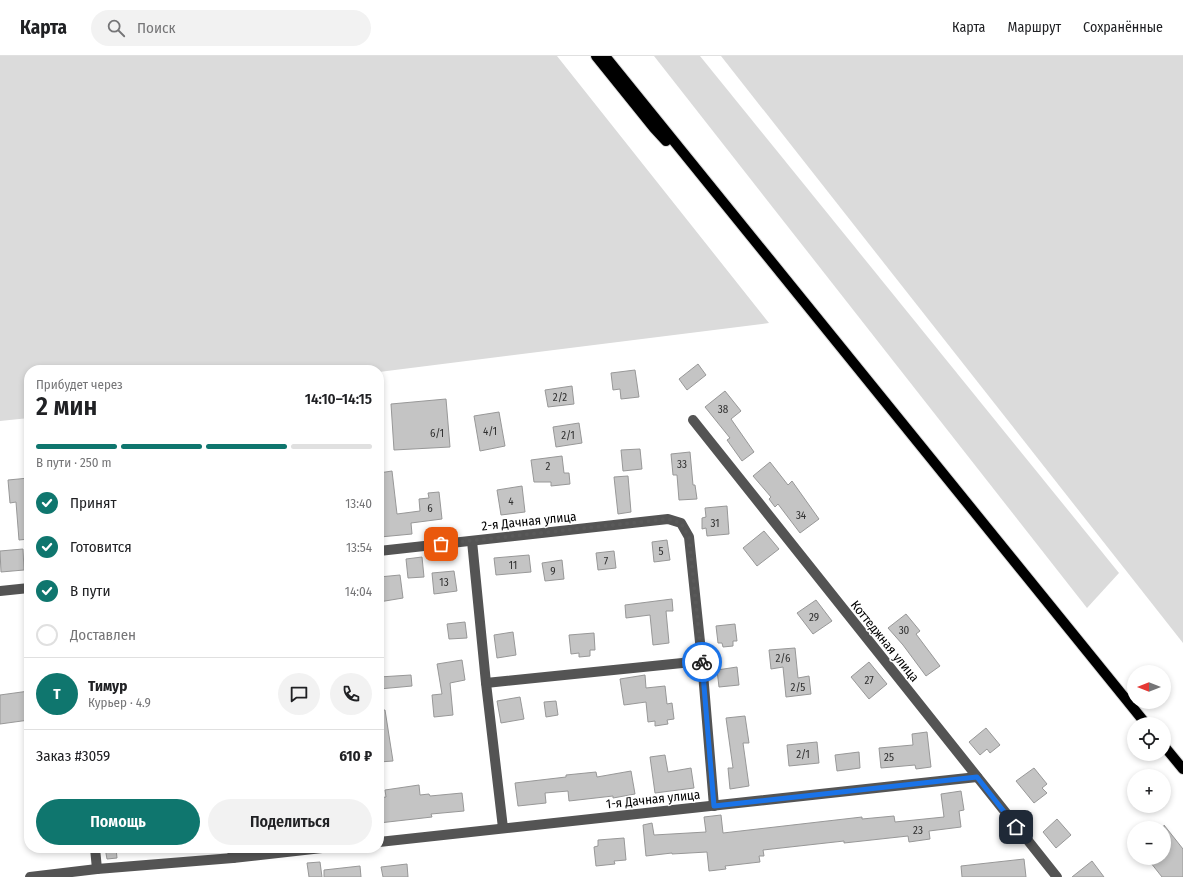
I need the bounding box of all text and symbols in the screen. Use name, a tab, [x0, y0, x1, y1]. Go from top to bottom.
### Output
search box	[91, 10, 371, 46]
text: Карта	[20, 16, 67, 39]
icon: search	[105, 17, 127, 39]
text: Поиск	[137, 19, 175, 37]
text: Карта	[952, 19, 985, 36]
text: Маршрут	[1007, 19, 1061, 36]
text: Сохранённые	[1083, 19, 1163, 36]
text: Прибудет через	[36, 377, 123, 392]
text: 14:10–14:15	[305, 390, 372, 408]
text: 2 мин	[36, 391, 97, 422]
house number: 2/2	[553, 391, 567, 404]
house number: 38	[718, 403, 729, 416]
house number: 4/1	[483, 425, 497, 438]
house number: 6/1	[430, 427, 444, 440]
house number: 2/1	[561, 429, 575, 442]
text: В пути · 250 m	[36, 455, 112, 470]
house number: 33	[677, 458, 687, 471]
house number: 2	[546, 460, 551, 473]
icon: check	[36, 492, 58, 514]
text: Принят	[70, 494, 117, 512]
house number: 4	[508, 495, 514, 508]
text: 13:40	[345, 496, 372, 511]
house number: 6	[427, 502, 433, 515]
street label: 2-я Дачная улица	[481, 509, 577, 533]
house number: 34	[796, 509, 807, 522]
house number: 31	[711, 517, 720, 530]
pin	[424, 527, 458, 561]
icon: bag	[430, 533, 452, 555]
icon: check	[36, 536, 58, 558]
text: Готовится	[70, 538, 132, 556]
text: 13:54	[346, 540, 372, 555]
house number: 5	[658, 545, 664, 558]
house number: 7	[604, 555, 609, 568]
house number: 11	[509, 559, 517, 572]
house number: 9	[550, 565, 556, 578]
house number: 13	[439, 576, 449, 589]
icon: check	[36, 580, 58, 602]
text: В пути	[70, 582, 111, 600]
text: 14:04	[345, 584, 372, 599]
street label: Коттеджная улица	[848, 597, 922, 685]
house number: 29	[809, 611, 819, 624]
house number: 30	[899, 624, 910, 637]
text: Доставлен	[70, 626, 136, 644]
courier	[682, 642, 722, 682]
icon: bike	[691, 651, 713, 673]
house number: 2/6	[775, 652, 791, 665]
north arrow	[1127, 665, 1171, 709]
map controls	[1127, 665, 1171, 865]
button: chat	[278, 673, 320, 715]
button: phone	[330, 673, 372, 715]
house number: 27	[864, 674, 874, 687]
text: Тимур	[88, 677, 127, 695]
house number: 2/5	[791, 681, 805, 694]
text: Т	[53, 685, 61, 703]
text: Курьер · 4.9	[88, 695, 151, 710]
button: locate	[1127, 717, 1171, 761]
text: Заказ #3059	[36, 747, 110, 765]
text: 610 ₽	[339, 747, 372, 765]
house number: 2/1	[796, 748, 810, 761]
house number: 25	[884, 751, 894, 764]
button: +	[1127, 769, 1171, 813]
street label: 1-я Дачная улица	[605, 787, 701, 811]
button: Помощь	[36, 799, 200, 845]
button: Поделиться	[208, 799, 372, 845]
pin	[999, 810, 1033, 844]
icon: home	[1005, 816, 1027, 838]
button: −	[1127, 821, 1171, 865]
house number: 23	[913, 824, 923, 837]

